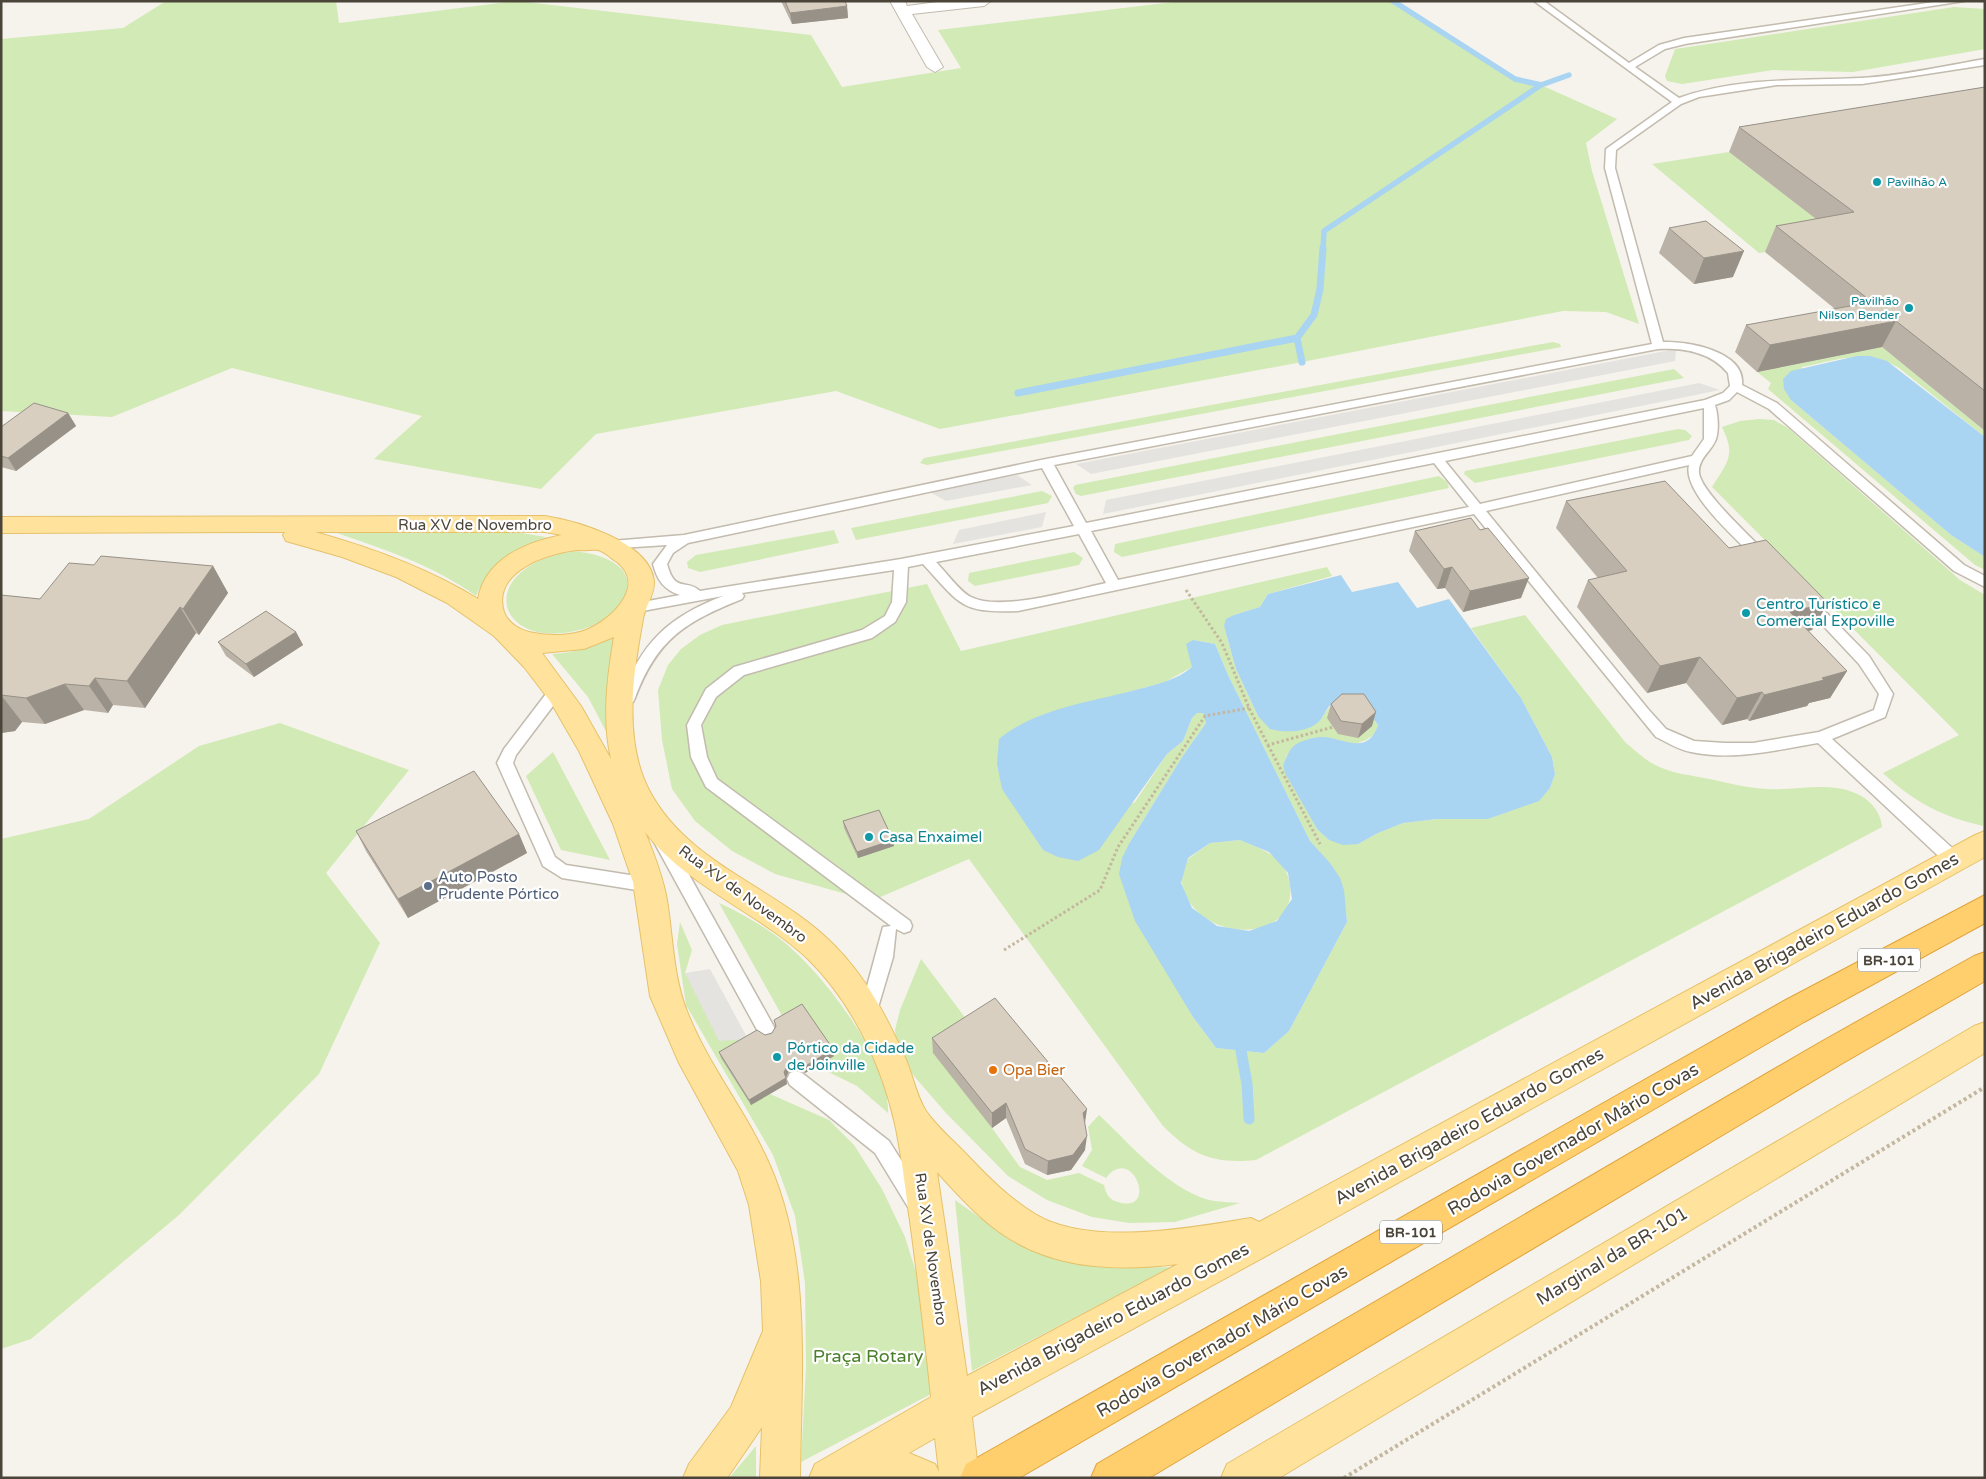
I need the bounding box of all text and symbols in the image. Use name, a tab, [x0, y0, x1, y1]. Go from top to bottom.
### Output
place label: Pavilhão A	[1887, 175, 1947, 189]
marker: Pavilhão A	[1871, 176, 1883, 188]
place label: Pavilhão Nilson Bender	[1819, 294, 1899, 322]
marker: Pavilhão Nilson Bender	[1903, 302, 1915, 314]
street label: Rua XV de Novembro	[398, 516, 552, 534]
place label: Centro Turístico e Comercial Expoville	[1756, 595, 1895, 630]
marker: Centro Turístico e Comercial Expoville	[1740, 607, 1752, 619]
place label: Casa Enxaimel	[879, 828, 982, 846]
marker: Casa Enxaimel	[863, 831, 875, 843]
street label: Rua XV de Novembro	[675, 841, 811, 947]
street label: Avenida Brigadeiro Eduardo Gomes	[1685, 848, 1963, 1014]
place label: Auto Posto Prudente Pórtico	[438, 868, 559, 903]
marker: Auto Posto Prudente Pórtico	[422, 880, 434, 892]
road number: BR-101	[1858, 948, 1920, 972]
place label: Pórtico da Cidade de Joinville	[787, 1039, 914, 1074]
street label: Avenida Brigadeiro Eduardo Gomes	[1330, 1043, 1608, 1209]
marker: Pórtico da Cidade de Joinville	[771, 1051, 783, 1063]
street label: Rodovia Governador Mário Covas	[1443, 1058, 1703, 1220]
place label: Opa Bier	[1003, 1061, 1065, 1079]
marker: Opa Bier	[987, 1064, 999, 1076]
street label: Rua XV de Novembro	[911, 1172, 951, 1326]
street label: Marginal da BR-101	[1532, 1202, 1692, 1310]
road number: BR-101	[1380, 1220, 1442, 1244]
street label: Avenida Brigadeiro Eduardo Gomes	[973, 1238, 1253, 1400]
street label: Rodovia Governador Mário Covas	[1092, 1260, 1352, 1422]
park label: Praça Rotary	[813, 1345, 924, 1367]

